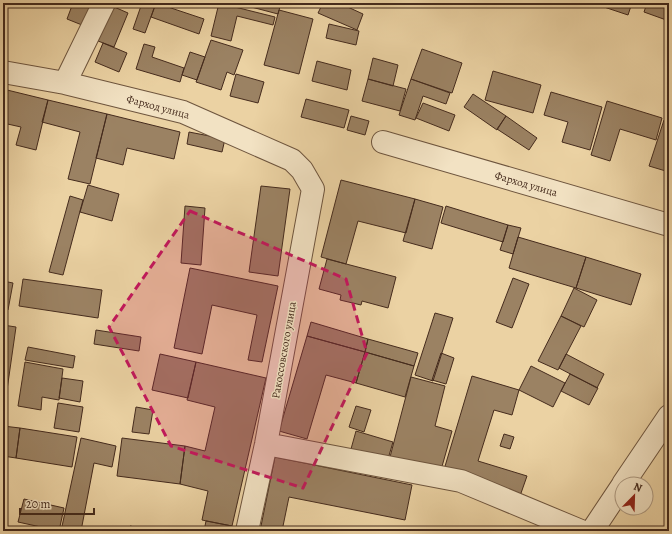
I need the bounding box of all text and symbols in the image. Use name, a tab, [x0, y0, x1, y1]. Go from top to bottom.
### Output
street label: Фарход улица	[125, 91, 192, 123]
street label: Фарход улица	[493, 168, 560, 200]
street label: Ракоссовского улица	[268, 299, 300, 400]
north arrow	[614, 476, 654, 516]
text: N	[631, 479, 644, 496]
scale bar	[20, 490, 94, 516]
text: 20 m	[26, 496, 50, 512]

